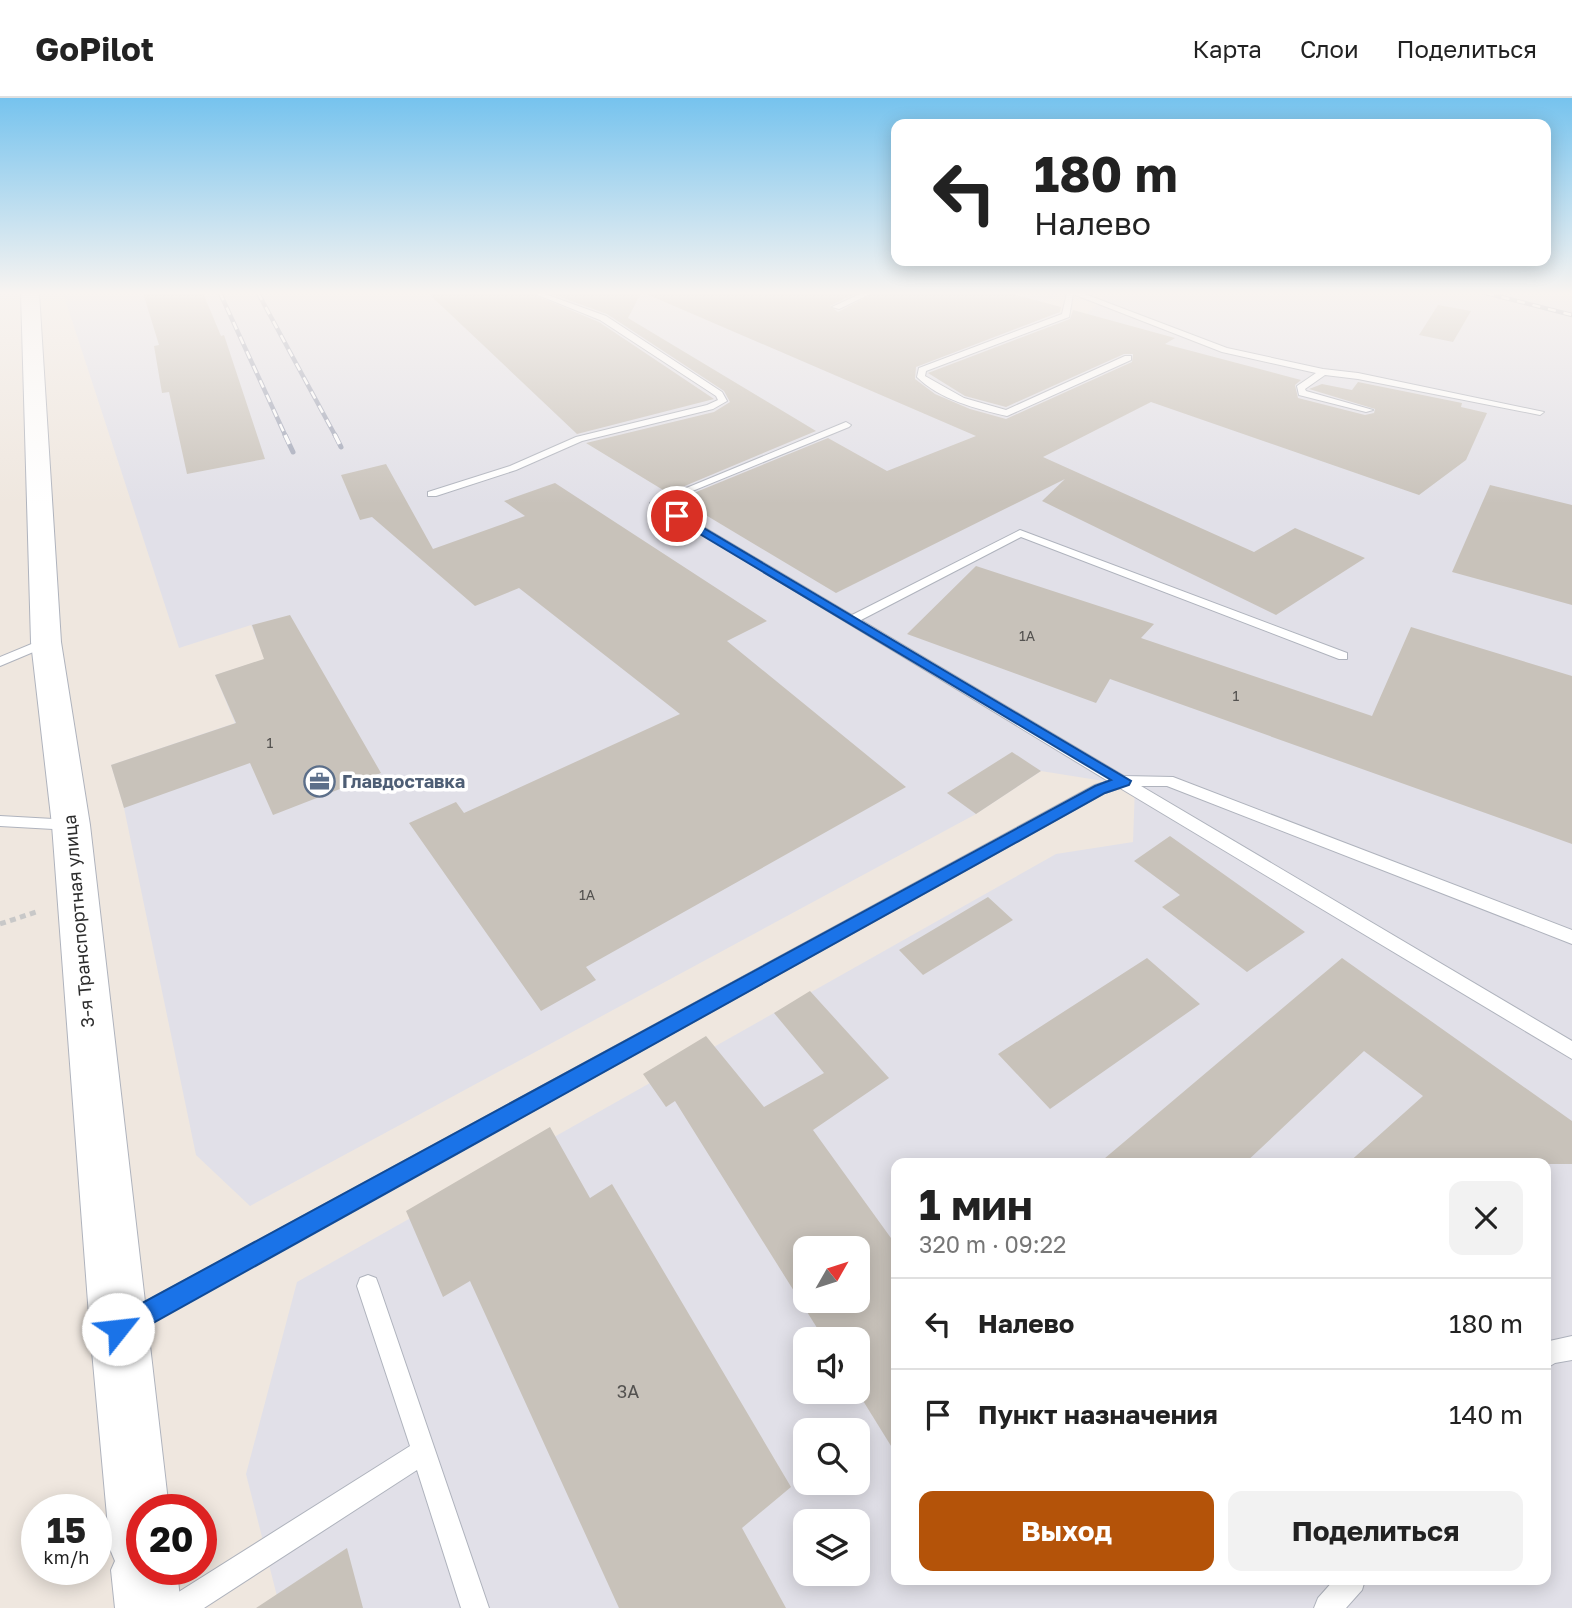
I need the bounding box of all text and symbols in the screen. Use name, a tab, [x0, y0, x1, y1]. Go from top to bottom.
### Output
text: GoPilot	[35, 29, 154, 68]
text: Карта	[1192, 34, 1262, 63]
text: Слои	[1300, 34, 1359, 63]
text: Поделиться	[1397, 34, 1537, 63]
text: 180 m	[1034, 144, 1178, 203]
icon: left	[919, 147, 1010, 238]
text: Налево	[1034, 204, 1151, 242]
pin	[647, 486, 707, 546]
icon: arrive	[658, 497, 696, 535]
house number: 1А	[1019, 627, 1036, 644]
house number: 1	[1233, 687, 1240, 704]
house number: 1	[267, 734, 274, 751]
office icon: Главдоставка	[302, 765, 336, 799]
place label: Главдоставка	[342, 770, 465, 792]
street label: 3-я Транспортная улица	[58, 814, 98, 1028]
house number: 1А	[579, 886, 596, 903]
text: 1 мин	[919, 1179, 1033, 1229]
button: close	[1449, 1181, 1523, 1255]
text: 320 m · 09:22	[919, 1230, 1066, 1258]
north arrow	[793, 1236, 870, 1312]
map controls	[793, 1236, 870, 1586]
position arrow	[81, 1292, 155, 1366]
icon: left	[919, 1305, 957, 1343]
text: Налево	[978, 1308, 1074, 1339]
text: 180 m	[1449, 1308, 1523, 1339]
button: sound	[793, 1327, 870, 1404]
house number: 3А	[617, 1380, 639, 1402]
icon: arrive	[919, 1396, 957, 1434]
text: Пункт назначения	[978, 1399, 1218, 1430]
text: 140 m	[1449, 1399, 1523, 1430]
button: search	[793, 1418, 870, 1495]
button: Выход	[919, 1491, 1214, 1571]
button: Поделиться	[1228, 1491, 1523, 1571]
speed limit sign: 20	[126, 1494, 217, 1585]
text: 15	[47, 1509, 86, 1551]
button: layers	[793, 1509, 870, 1586]
text: km/h	[44, 1546, 89, 1568]

